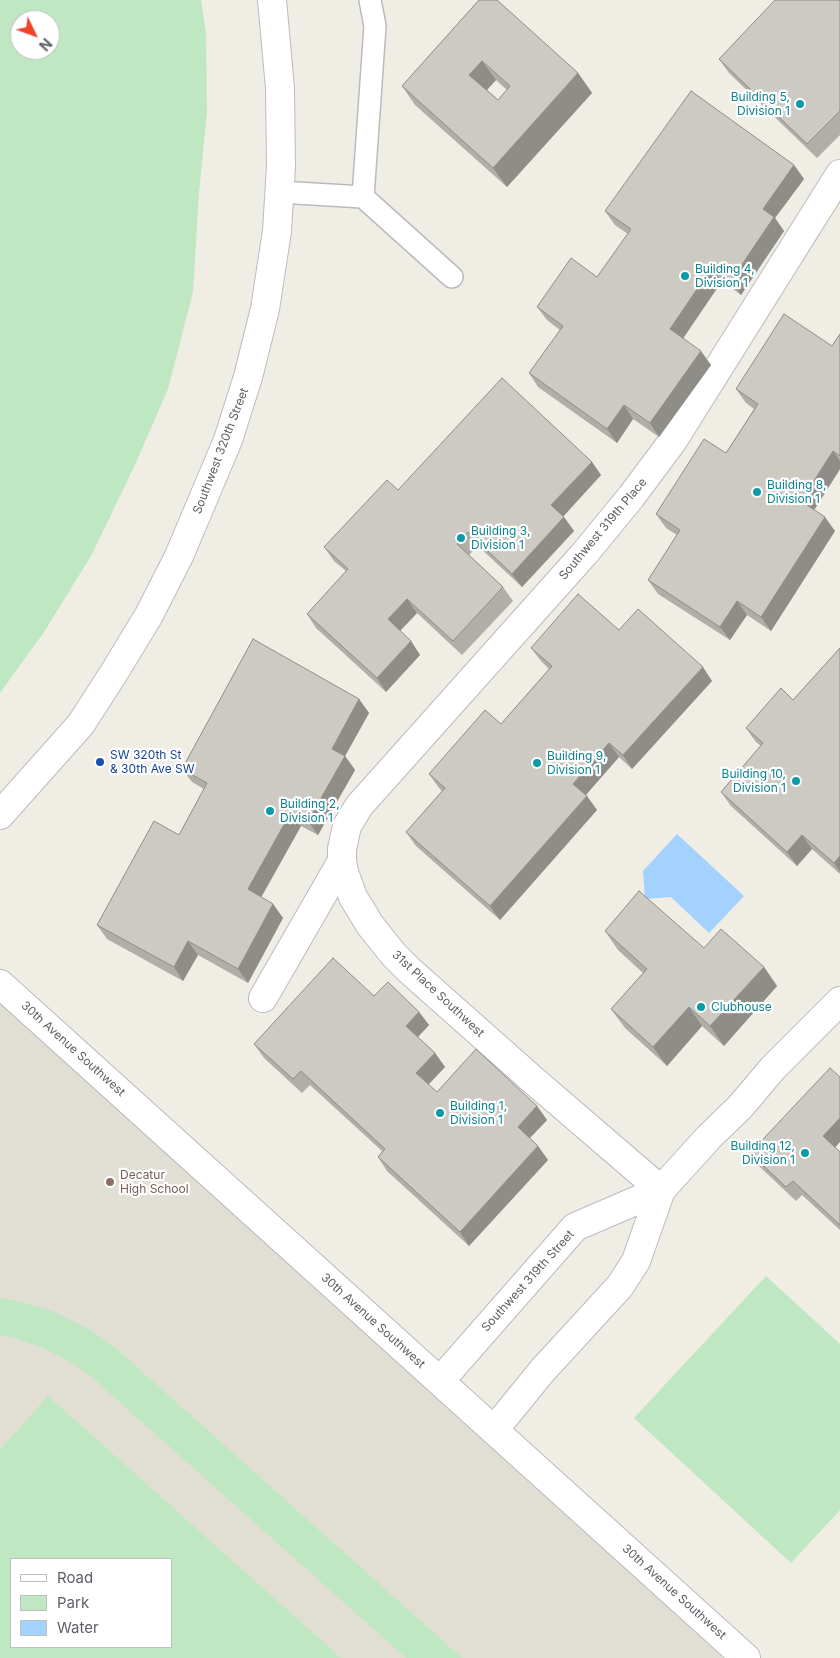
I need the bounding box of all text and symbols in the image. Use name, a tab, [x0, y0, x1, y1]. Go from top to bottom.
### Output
north arrow	[10, 10, 60, 60]
text: N	[36, 35, 56, 54]
place label: Building 5, Division 1	[731, 90, 790, 118]
marker: Building 5, Division 1	[794, 98, 806, 110]
place label: Building 4, Division 1	[695, 262, 755, 290]
marker: Building 4, Division 1	[679, 270, 691, 282]
street label: Southwest 320th Street	[190, 386, 252, 516]
street label: Southwest 319th Place	[556, 475, 650, 583]
place label: Building 8, Division 1	[767, 478, 826, 506]
marker: Building 8, Division 1	[751, 486, 763, 498]
place label: Building 3, Division 1	[471, 524, 530, 552]
marker: Building 3, Division 1	[455, 532, 467, 544]
place label: SW 320th St & 30th Ave SW	[110, 748, 195, 776]
place label: Building 9, Division 1	[547, 749, 606, 777]
marker: SW 320th St & 30th Ave SW	[94, 756, 106, 768]
marker: Building 9, Division 1	[531, 757, 543, 769]
place label: Building 10, Division 1	[722, 767, 786, 795]
marker: Building 10, Division 1	[790, 775, 802, 787]
place label: Building 2, Division 1	[280, 797, 340, 825]
marker: Building 2, Division 1	[264, 805, 276, 817]
street label: 31st Place Southwest	[389, 948, 487, 1040]
street label: 30th Avenue Southwest	[18, 998, 128, 1100]
place label: Clubhouse	[711, 1000, 772, 1014]
marker: Clubhouse	[695, 1001, 707, 1013]
place label: Building 1, Division 1	[450, 1099, 507, 1127]
marker: Building 1, Division 1	[434, 1107, 446, 1119]
place label: Building 12, Division 1	[731, 1139, 795, 1167]
marker: Building 12, Division 1	[799, 1147, 811, 1159]
place label: Decatur High School	[120, 1168, 189, 1196]
marker: Decatur High School	[104, 1176, 116, 1188]
street label: Southwest 319th Street	[479, 1227, 577, 1335]
street label: 30th Avenue Southwest	[318, 1270, 428, 1372]
street label: 30th Avenue Southwest	[619, 1541, 729, 1643]
legend	[10, 1558, 172, 1648]
text: Road	[57, 1568, 93, 1587]
text: Park	[57, 1593, 89, 1612]
text: Water	[57, 1618, 99, 1637]

